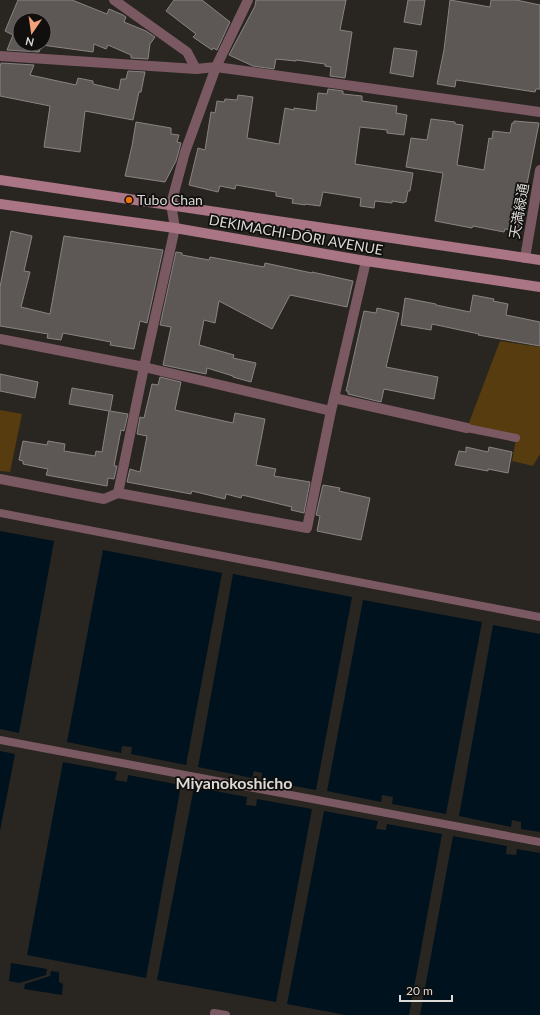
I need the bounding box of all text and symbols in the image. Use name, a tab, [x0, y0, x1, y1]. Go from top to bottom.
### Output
north arrow	[12, 12, 52, 52]
text: N	[24, 35, 35, 50]
street label: 天満緑通	[505, 182, 532, 240]
place label: Tubo Chan	[137, 191, 203, 208]
marker: Tubo Chan	[124, 195, 134, 205]
street label: DEKIMACHI-DŌRI AVENUE	[208, 211, 384, 258]
district label: Miyanokoshicho	[175, 773, 293, 792]
scale bar	[400, 977, 452, 1003]
text: 20 m	[406, 983, 433, 998]

